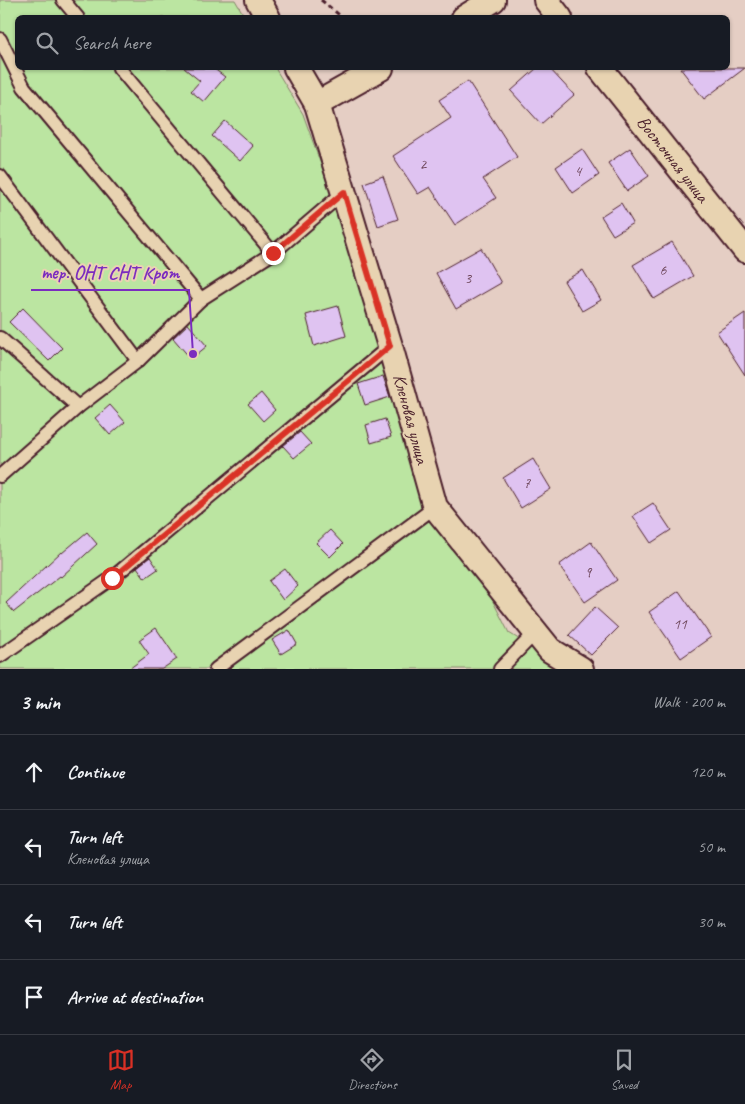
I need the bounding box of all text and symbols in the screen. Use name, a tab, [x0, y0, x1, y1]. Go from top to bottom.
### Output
search box	[15, 15, 730, 70]
icon: search	[33, 29, 61, 57]
text: Search here	[73, 31, 150, 55]
street label: Восточная улица	[632, 111, 714, 208]
house number: 2	[420, 155, 428, 174]
house number: 4	[575, 162, 583, 181]
route end	[262, 242, 285, 265]
callout: тер. ОНТ СНТ Крот	[31, 256, 189, 290]
text: тер. ОНТ СНТ Крот	[41, 261, 181, 285]
house number: 6	[660, 261, 668, 280]
house number: 3	[465, 269, 473, 288]
street label: Кленовая улица	[388, 372, 434, 467]
house number: 7	[524, 474, 532, 493]
house number: 9	[585, 563, 593, 582]
route start	[101, 567, 124, 590]
house number: 11	[673, 615, 688, 634]
text: 3 min	[20, 689, 60, 715]
text: Walk · 200 m	[653, 692, 725, 712]
icon: ahead	[20, 758, 48, 786]
text: Continue	[67, 760, 124, 784]
text: 120 m	[691, 762, 725, 782]
text: Turn left	[67, 825, 122, 849]
icon: left	[20, 833, 48, 861]
text: 50 m	[698, 837, 725, 857]
text: Кленовая улица	[67, 849, 149, 869]
icon: left	[20, 908, 48, 936]
text: Turn left	[67, 910, 122, 934]
text: 30 m	[698, 912, 725, 932]
icon: arrive	[20, 983, 48, 1011]
text: Arrive at destination	[67, 985, 203, 1009]
tab: Map	[107, 1046, 135, 1093]
tab: Directions	[348, 1046, 397, 1093]
tab: Saved	[610, 1046, 638, 1093]

